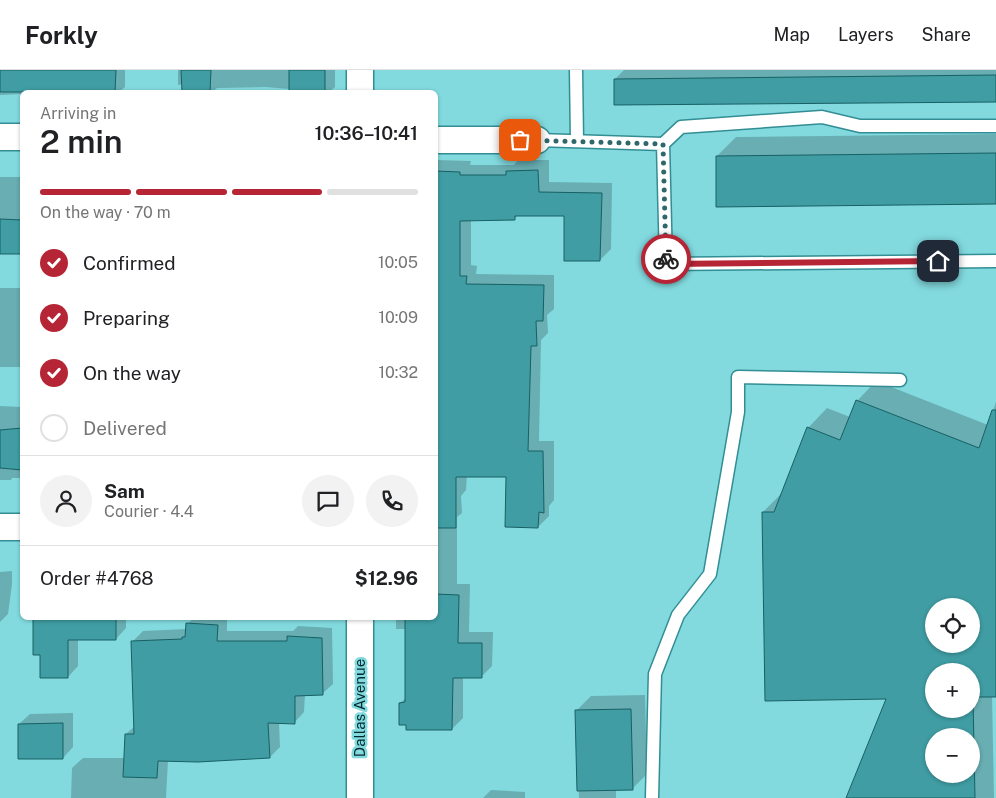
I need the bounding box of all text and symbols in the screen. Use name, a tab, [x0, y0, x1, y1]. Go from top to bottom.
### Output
text: Forkly	[25, 21, 98, 49]
text: Map	[774, 24, 810, 45]
text: Layers	[838, 24, 894, 45]
text: Share	[922, 24, 971, 45]
text: Arriving in	[40, 104, 116, 123]
pin	[499, 119, 541, 161]
text: 10:36–10:41	[315, 122, 418, 144]
text: 2 min	[40, 123, 123, 160]
icon: bag	[506, 126, 534, 154]
text: On the way · 70 m	[40, 203, 170, 222]
courier	[641, 234, 691, 284]
pin	[917, 240, 959, 282]
icon: bike	[652, 245, 680, 273]
icon: home	[924, 247, 952, 275]
icon: check	[40, 249, 68, 277]
text: Confirmed	[83, 252, 176, 274]
text: 10:05	[378, 253, 418, 272]
icon: check	[40, 304, 68, 332]
text: Preparing	[83, 307, 170, 329]
text: 10:09	[378, 308, 418, 327]
icon: check	[40, 359, 68, 387]
text: On the way	[83, 362, 181, 384]
text: 10:32	[378, 363, 418, 382]
text: Delivered	[83, 417, 167, 439]
button: person	[40, 475, 92, 527]
button: chat	[302, 475, 354, 527]
button: phone	[366, 475, 418, 527]
text: Sam	[104, 480, 145, 502]
text: Courier · 4.4	[104, 502, 194, 521]
text: Order #4768	[40, 567, 154, 589]
text: $12.96	[355, 567, 418, 589]
map controls	[925, 598, 980, 783]
button: locate	[925, 598, 980, 653]
street label: Dallas Avenue	[351, 659, 368, 757]
button: +	[925, 663, 980, 718]
button: −	[925, 728, 980, 783]

